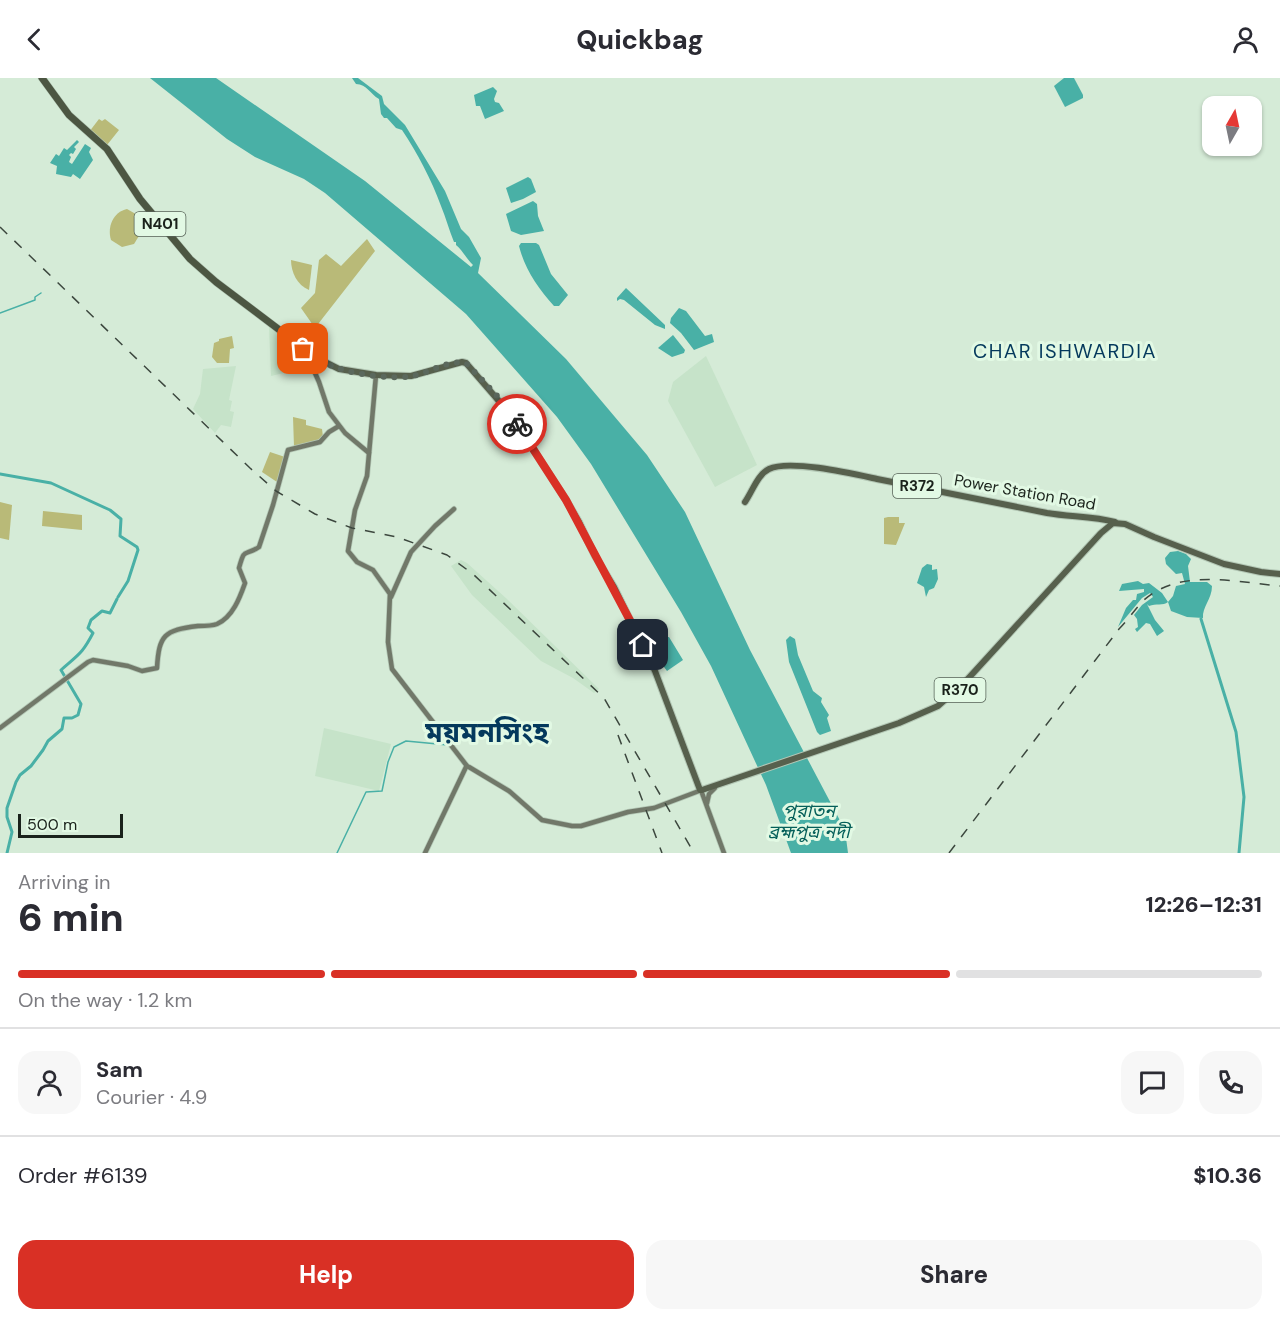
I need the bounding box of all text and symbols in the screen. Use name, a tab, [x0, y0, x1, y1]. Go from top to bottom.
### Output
text: Quickbag	[576, 22, 704, 57]
icon: back	[18, 23, 51, 56]
icon: person	[1229, 23, 1262, 56]
north arrow	[1202, 96, 1262, 156]
map controls	[1202, 96, 1262, 156]
road number: N401	[134, 212, 186, 236]
pin	[277, 323, 328, 374]
icon: bag	[286, 332, 319, 365]
district label: CHAR ISHWARDIA	[973, 338, 1157, 364]
courier	[487, 394, 547, 454]
icon: bike	[501, 408, 534, 441]
street label: Power Station Road	[953, 469, 1097, 515]
road number: R372	[893, 474, 941, 498]
pin	[617, 619, 668, 670]
icon: home	[626, 628, 659, 661]
road number: R370	[934, 678, 986, 702]
district label: ময়মনসিংহ	[424, 714, 549, 751]
water label: পুরাতন ব্রহ্মপুত্র নদী	[768, 799, 853, 844]
scale bar	[18, 811, 123, 838]
text: 500 m	[27, 814, 77, 835]
text: Arriving in	[18, 869, 110, 895]
text: 12:26–12:31	[1146, 890, 1262, 919]
text: 6 min	[18, 892, 124, 943]
text: On the way · 1.2 km	[18, 987, 192, 1013]
button: person	[18, 1051, 81, 1114]
button: chat	[1121, 1051, 1184, 1114]
button: phone	[1199, 1051, 1262, 1114]
text: Sam	[96, 1055, 143, 1084]
text: Courier · 4.9	[96, 1084, 207, 1110]
text: Order #6139	[18, 1161, 148, 1190]
text: $10.36	[1193, 1161, 1262, 1190]
button: Help	[18, 1240, 634, 1309]
button: Share	[646, 1240, 1262, 1309]

